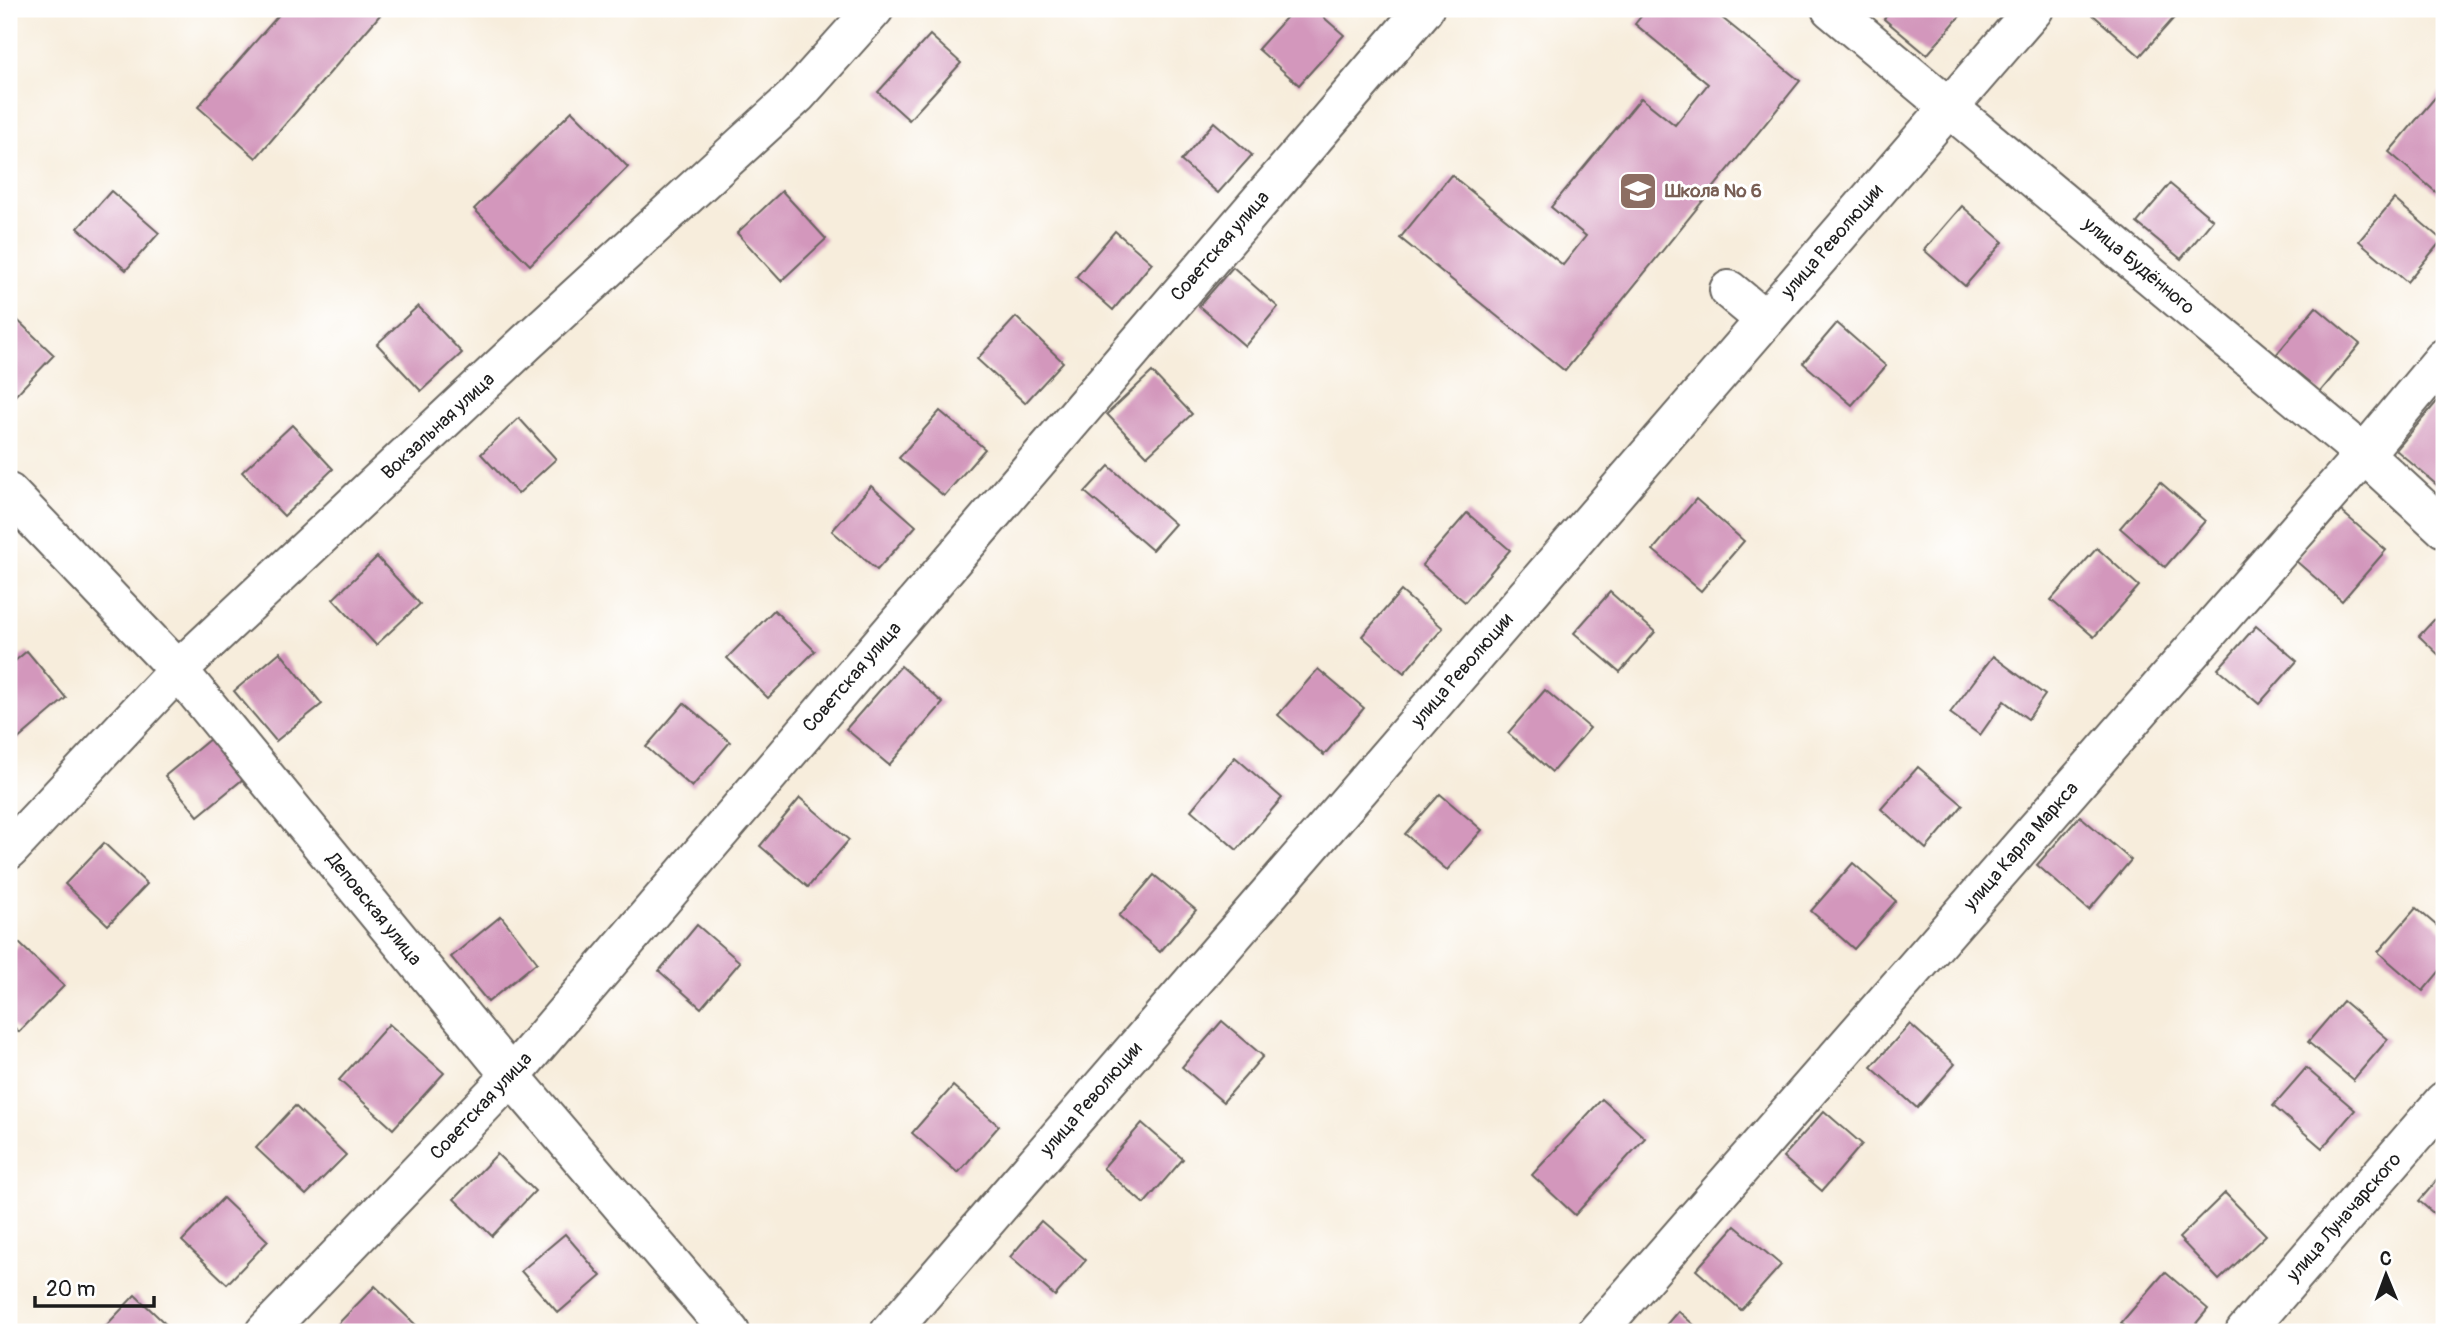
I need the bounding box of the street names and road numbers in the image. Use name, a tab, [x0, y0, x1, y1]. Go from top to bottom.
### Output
street label: улица Революции	[1775, 179, 1888, 304]
street label: Советская улица	[1165, 186, 1275, 306]
street label: улица Будённого	[2077, 212, 2200, 320]
street label: Вокзальная улица	[376, 367, 500, 485]
street label: улица Революции	[1405, 608, 1518, 733]
street label: Советская улица	[797, 617, 907, 737]
street label: улица Карла Маркса	[1958, 777, 2084, 916]
street label: Деповская улица	[320, 847, 427, 971]
street label: улица Революции	[1034, 1037, 1147, 1162]
street label: Советская улица	[425, 1047, 537, 1165]
street label: улица Луначарского	[2281, 1148, 2407, 1287]

